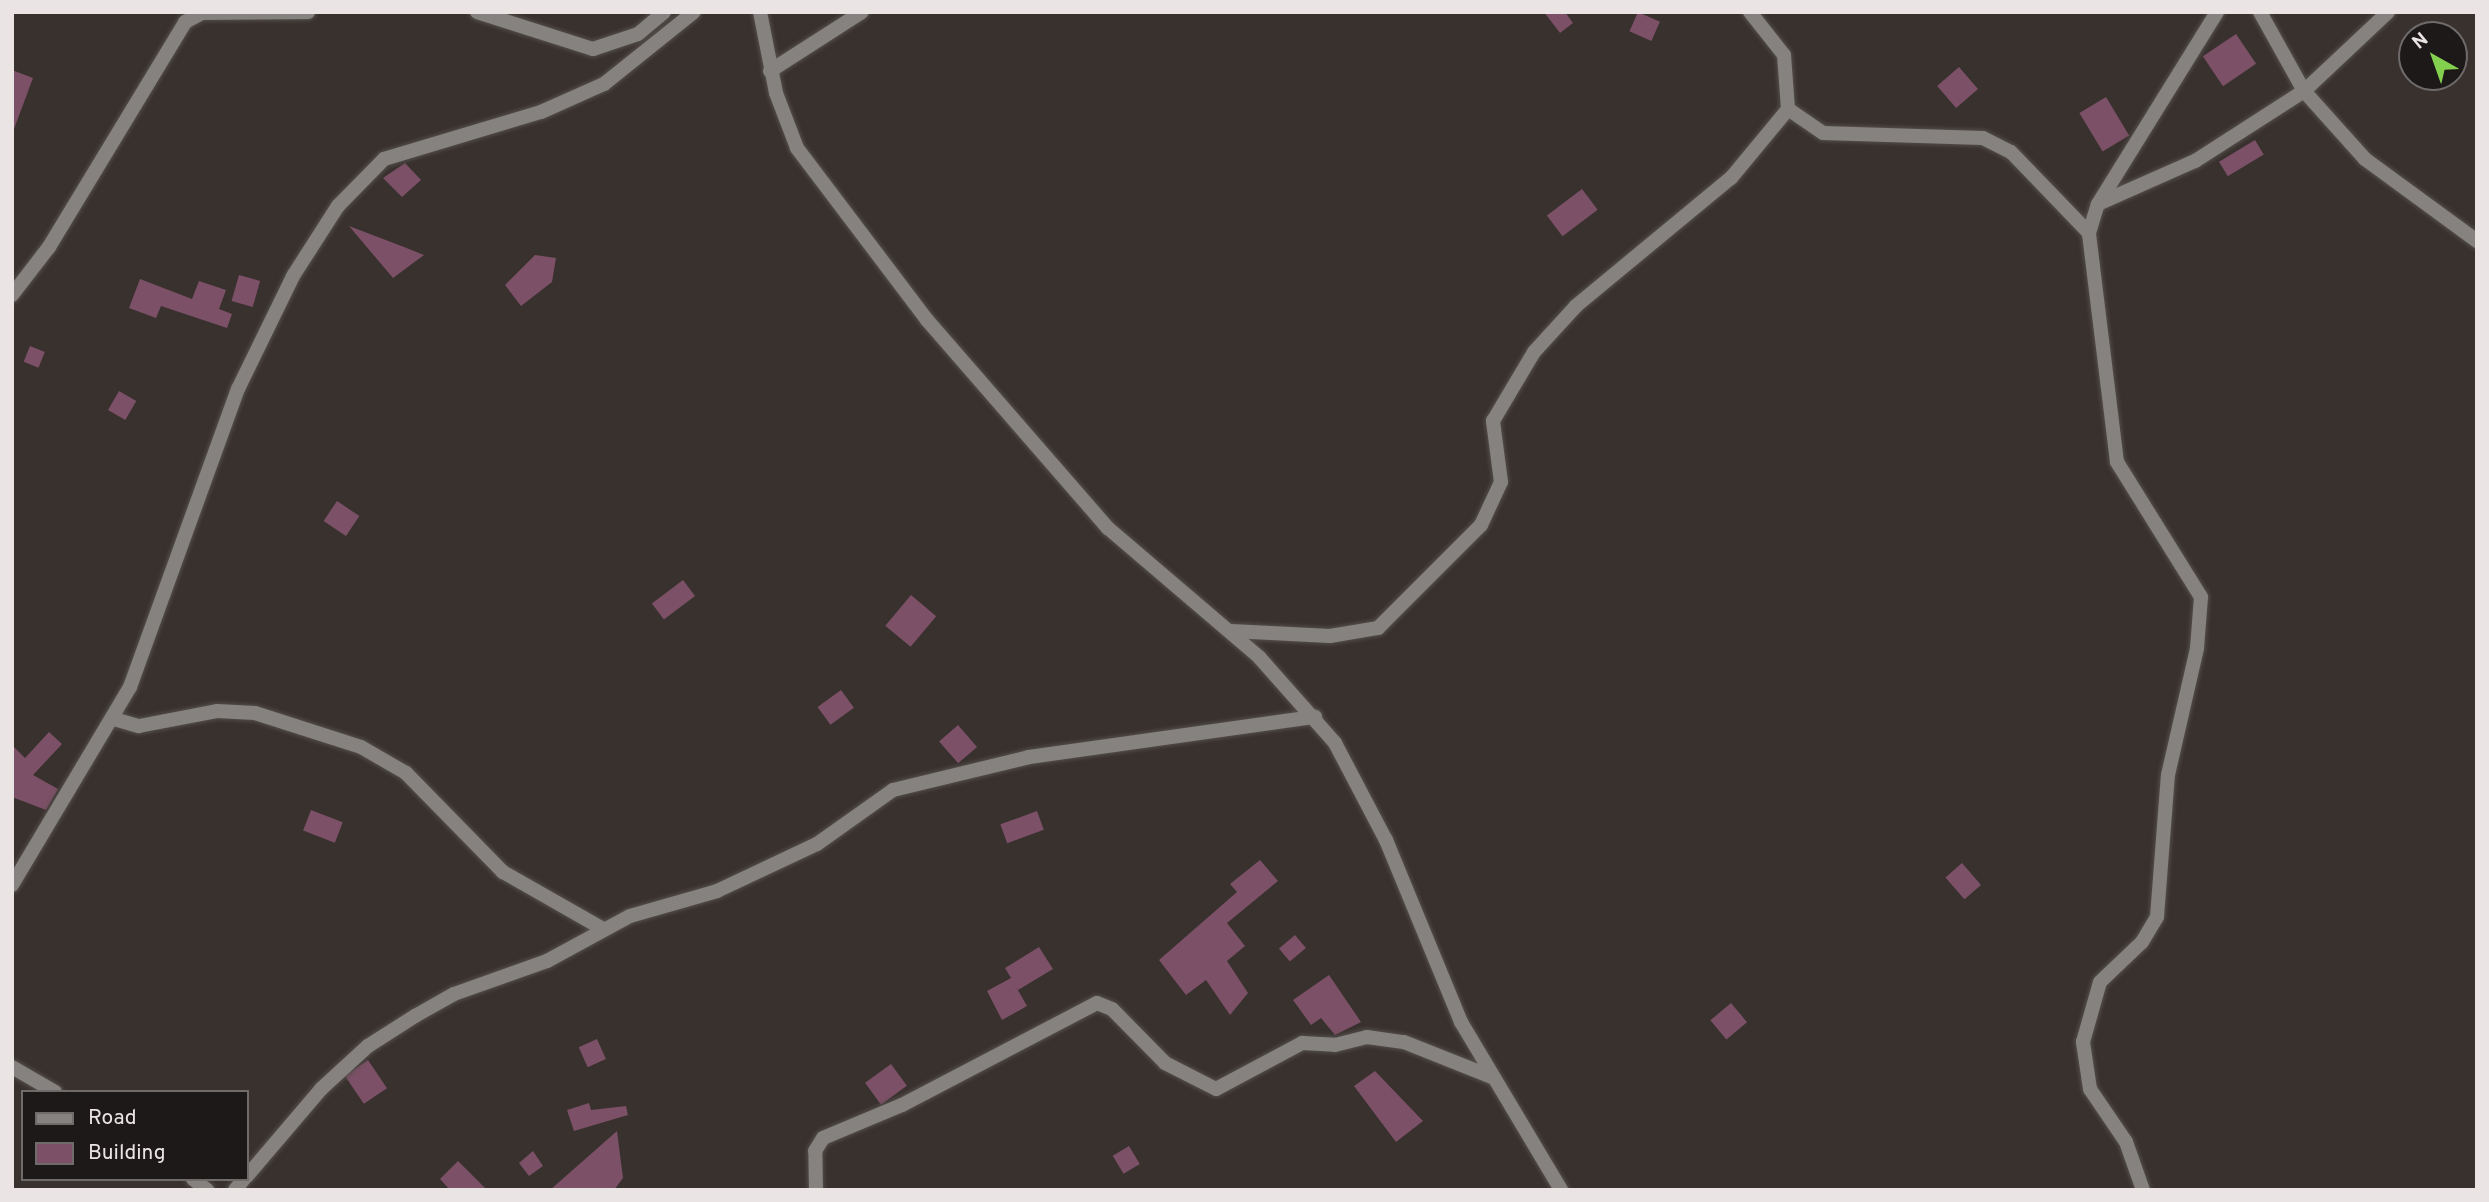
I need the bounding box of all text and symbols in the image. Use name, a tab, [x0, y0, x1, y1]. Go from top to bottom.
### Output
north arrow	[2398, 21, 2468, 91]
text: N	[2408, 28, 2434, 55]
legend	[21, 1090, 248, 1181]
text: Road	[88, 1105, 137, 1132]
text: Building	[88, 1140, 166, 1167]

